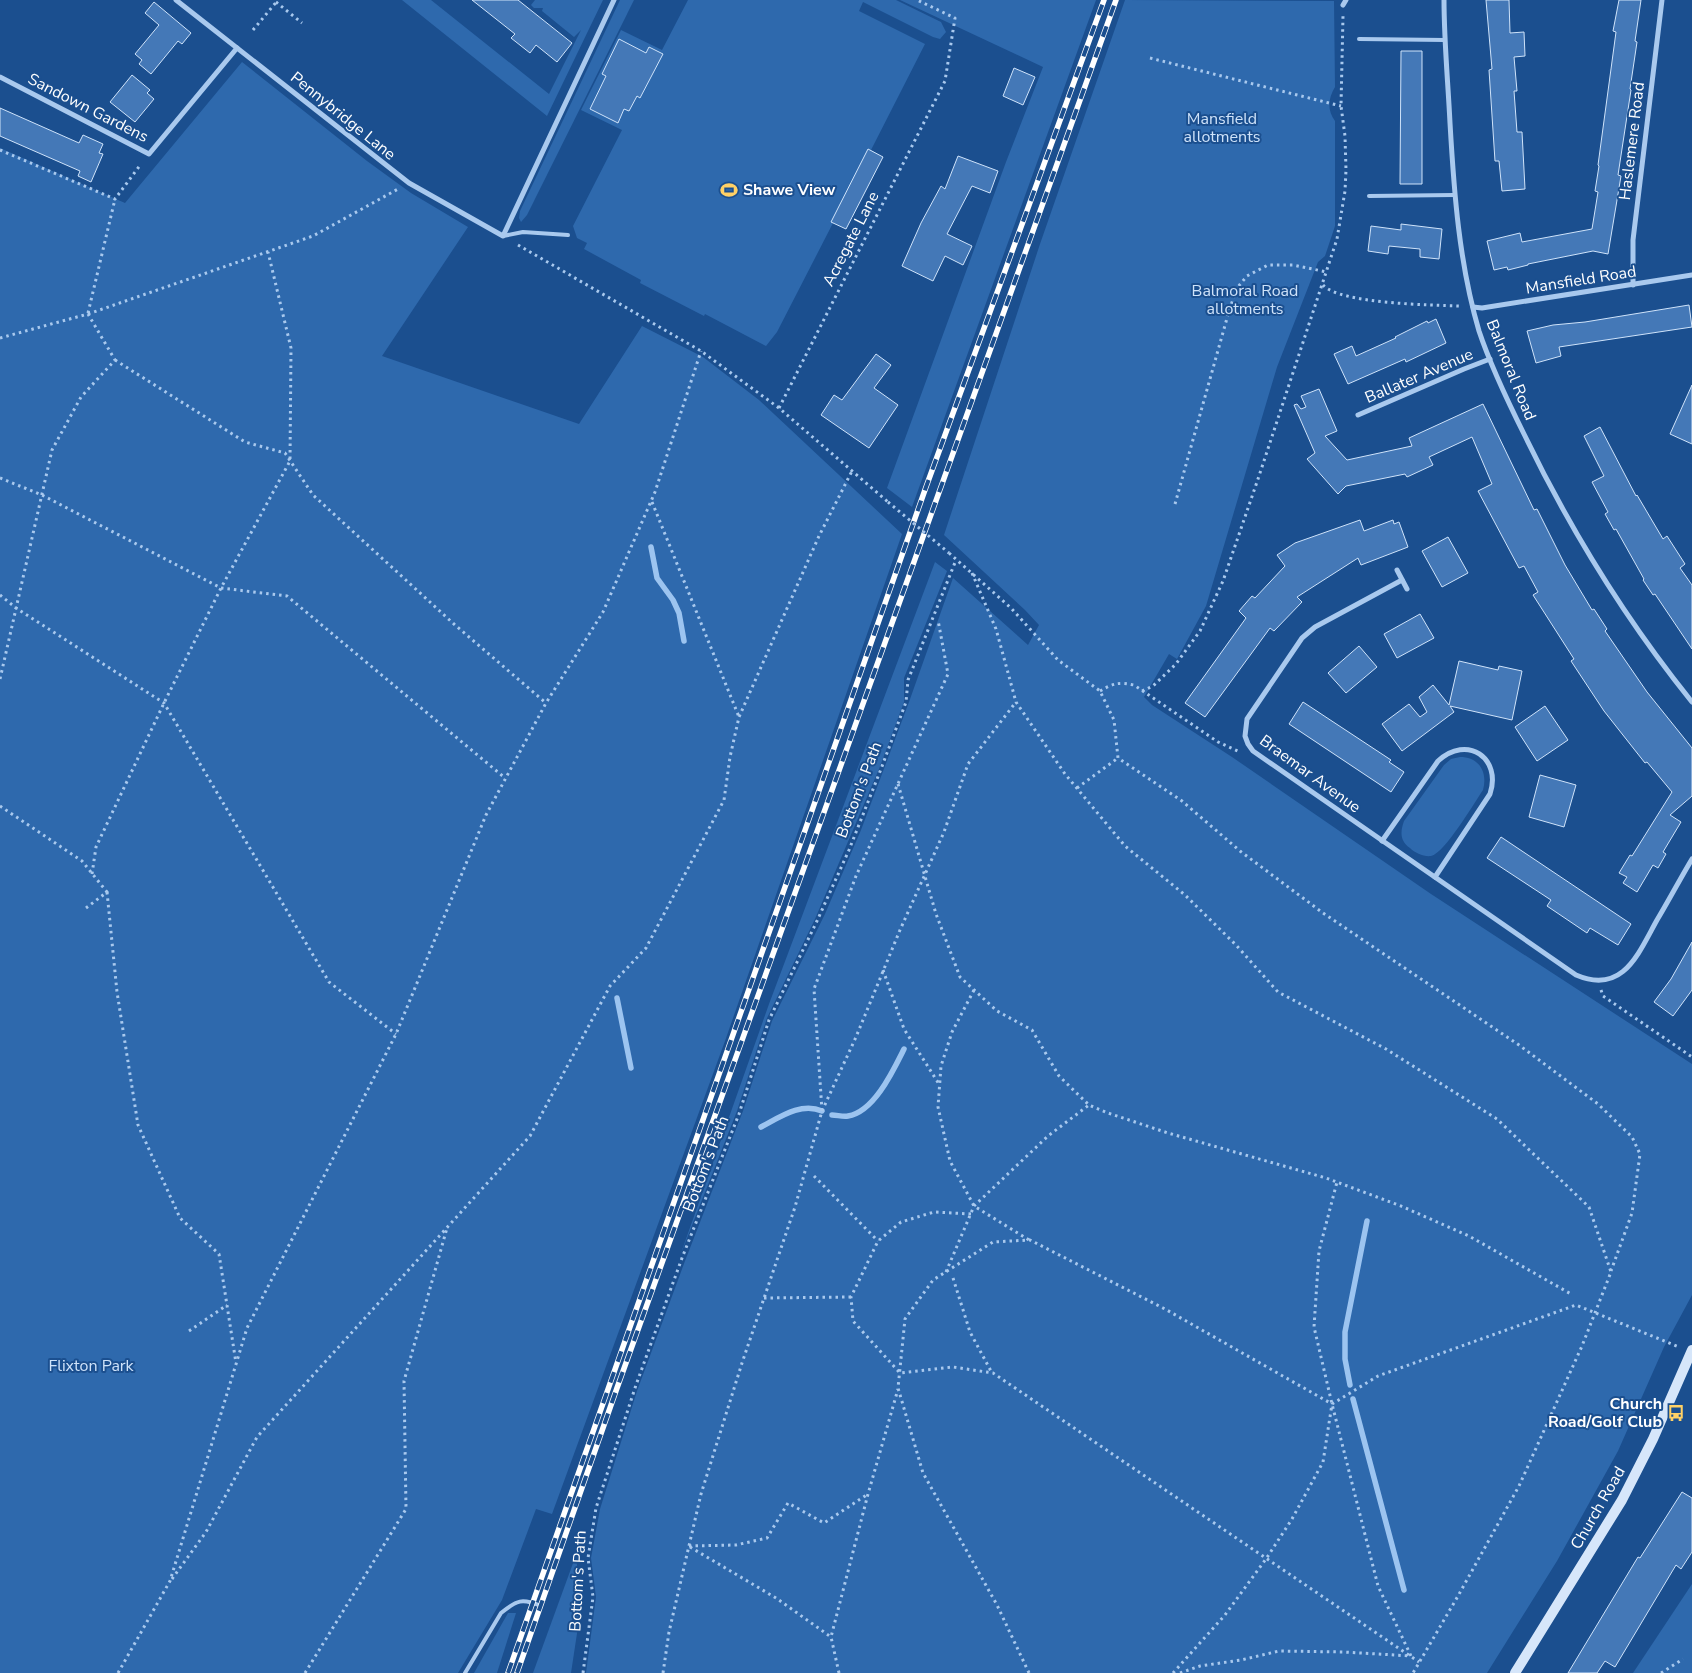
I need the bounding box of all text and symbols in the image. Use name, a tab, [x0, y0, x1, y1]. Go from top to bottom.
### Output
street label: Pennybridge Lane	[286, 67, 400, 165]
street label: Sandown Gardens	[24, 68, 152, 148]
street label: Haslemere Road	[1614, 80, 1650, 202]
park label: Mansfield allotments	[1184, 108, 1260, 148]
place label: Shawe View	[743, 179, 836, 201]
sports icon: Shawe View	[719, 180, 739, 200]
street label: Acregate Lane	[818, 188, 884, 290]
street label: Mansfield Road	[1524, 260, 1638, 300]
park label: Balmoral Road allotments	[1192, 280, 1298, 320]
street label: Balmoral Road	[1481, 316, 1541, 424]
street label: Ballater Avenue	[1362, 343, 1476, 409]
street label: Braemar Avenue	[1255, 730, 1365, 818]
street label: Bottom's Path	[831, 739, 887, 841]
street label: Bottom's Path	[678, 1113, 734, 1215]
park label: Flixton Park	[48, 1355, 135, 1377]
place label: Church Road/Golf Club	[1548, 1393, 1662, 1433]
bus stop icon: Church Road/Golf Club	[1666, 1403, 1686, 1423]
street label: Church Road	[1565, 1463, 1631, 1553]
street label: Bottom's Path	[564, 1530, 592, 1632]

